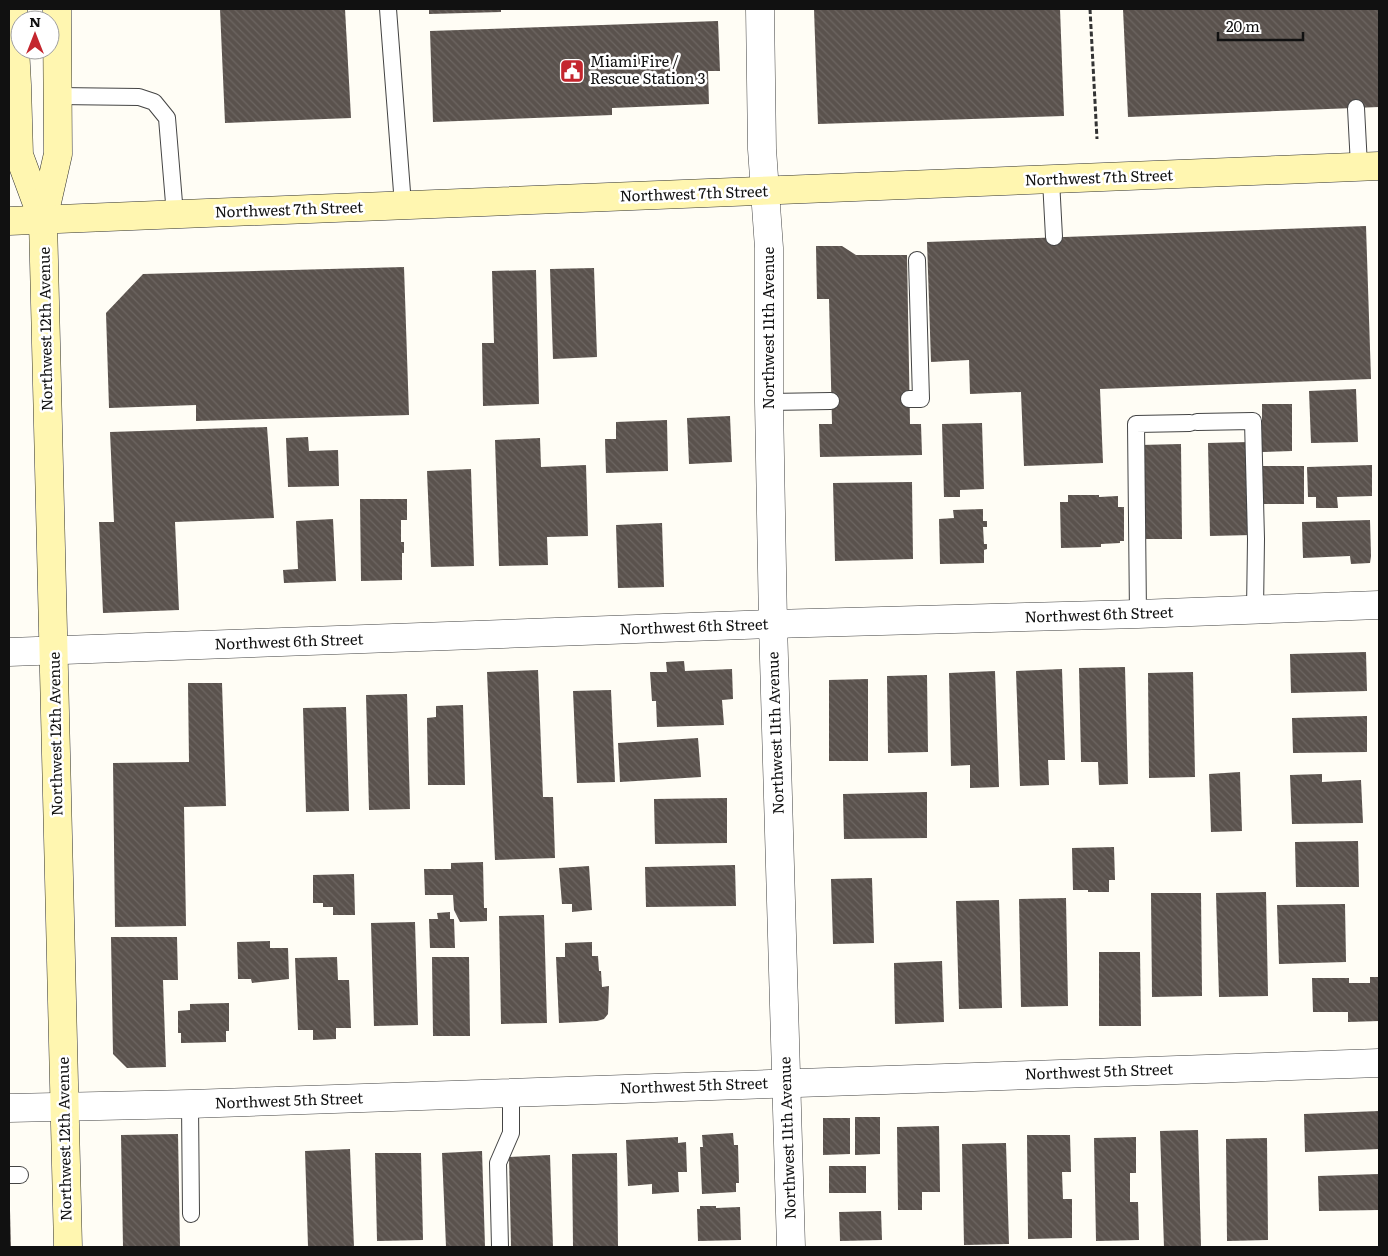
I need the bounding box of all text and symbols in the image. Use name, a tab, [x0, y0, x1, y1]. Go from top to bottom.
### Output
north arrow	[10, 10, 60, 60]
scale bar	[1218, 10, 1303, 42]
text: N	[29, 11, 41, 31]
text: 20 m	[1226, 14, 1260, 37]
place label: Miami Fire / Rescue Station 3	[590, 49, 706, 89]
public building icon: Miami Fire / Rescue Station 3	[559, 58, 585, 84]
street label: Northwest 7th Street	[1024, 162, 1173, 191]
street label: Northwest 7th Street	[619, 178, 768, 207]
street label: Northwest 7th Street	[214, 194, 363, 223]
street label: Northwest 11th Avenue	[756, 246, 779, 409]
street label: Northwest 12th Avenue	[32, 247, 57, 411]
street label: Northwest 6th Street	[1024, 599, 1174, 628]
street label: Northwest 6th Street	[619, 611, 769, 640]
street label: Northwest 6th Street	[214, 626, 364, 655]
street label: Northwest 11th Avenue	[760, 651, 789, 815]
street label: Northwest 12th Avenue	[42, 652, 67, 816]
street label: Northwest 11th Avenue	[772, 1056, 801, 1220]
street label: Northwest 5th Street	[1024, 1056, 1174, 1085]
street label: Northwest 12th Avenue	[51, 1057, 76, 1221]
street label: Northwest 5th Street	[619, 1070, 769, 1099]
street label: Northwest 5th Street	[214, 1085, 364, 1114]

